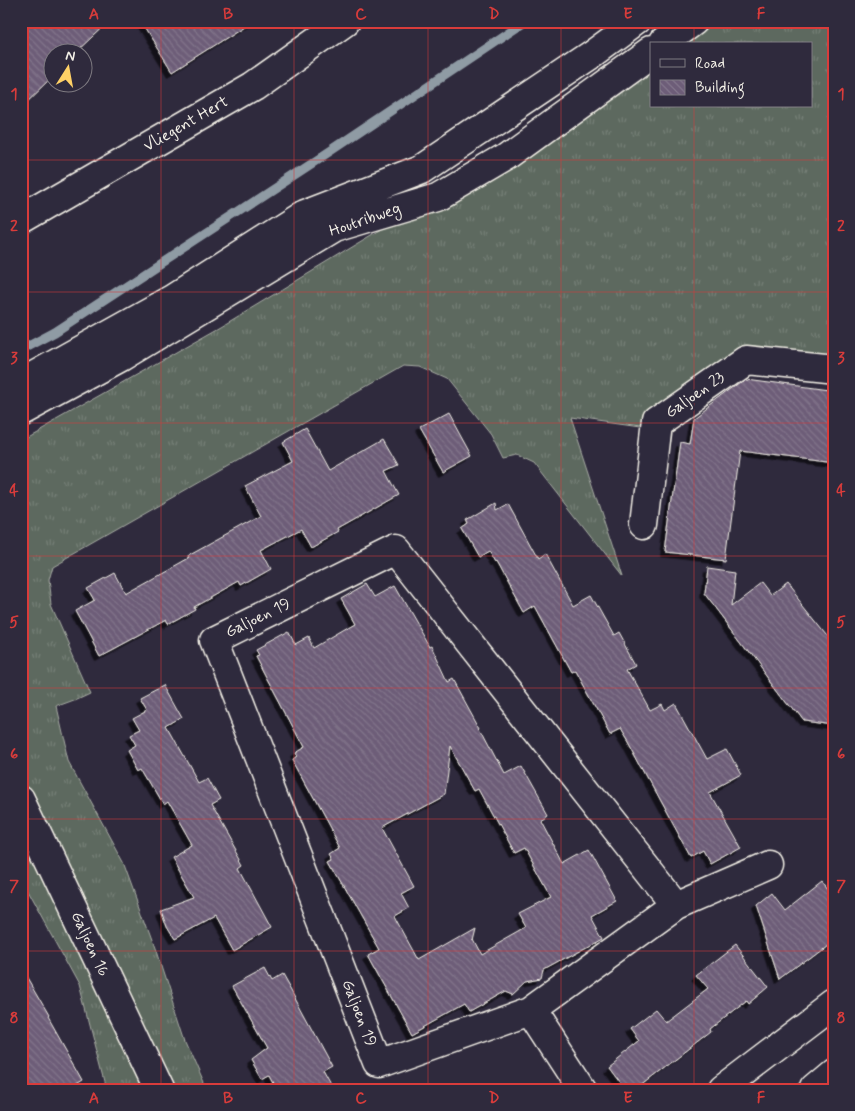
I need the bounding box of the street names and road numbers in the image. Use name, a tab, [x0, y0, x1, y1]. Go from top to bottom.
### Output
street label: Vliegent Hert	[140, 91, 233, 157]
street label: Houtribweg	[326, 198, 404, 243]
street label: Galjoen 23	[661, 367, 729, 423]
street label: Galjoen 19	[222, 593, 294, 643]
street label: Galjoen 16	[66, 908, 114, 980]
street label: Galjoen 19	[337, 977, 381, 1049]

